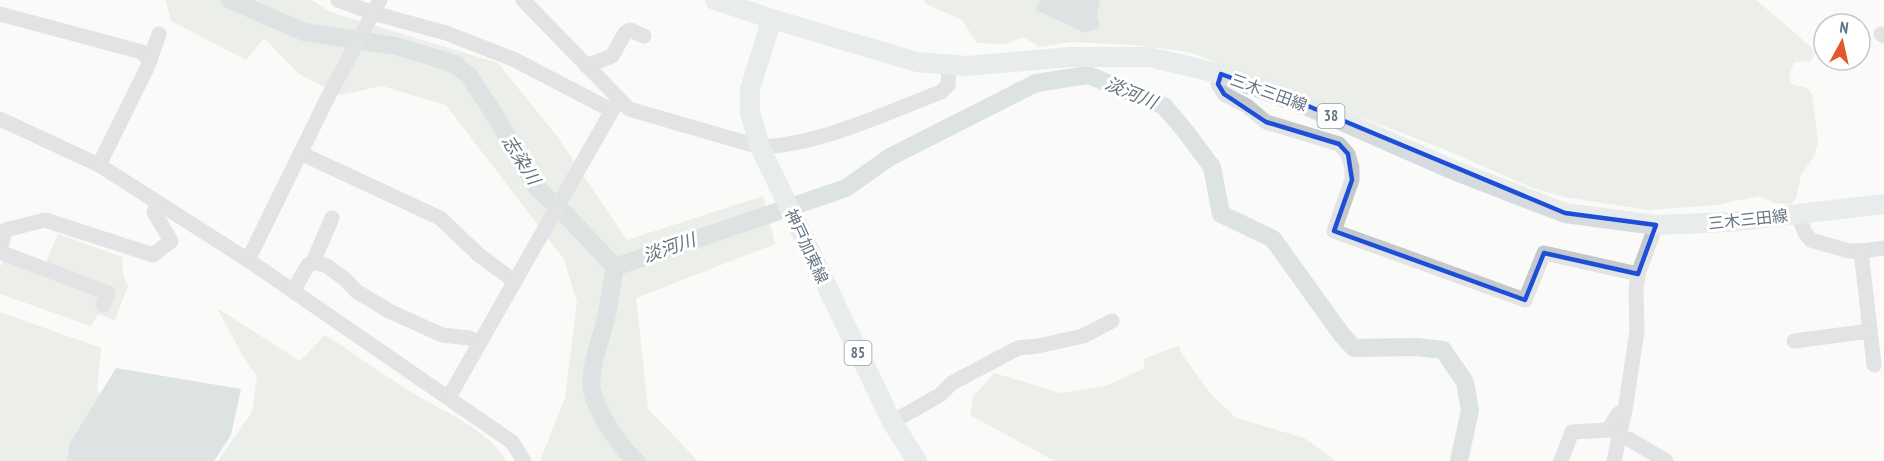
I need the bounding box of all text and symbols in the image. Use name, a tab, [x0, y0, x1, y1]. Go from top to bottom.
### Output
north arrow	[1812, 12, 1872, 72]
text: N	[1838, 17, 1850, 38]
street label: 三木三田線	[1228, 69, 1310, 115]
water label: 淡河川	[1102, 71, 1162, 114]
road number: 38	[1318, 104, 1344, 128]
water label: 志染川	[497, 131, 547, 190]
street label: 三木三田線	[1707, 205, 1789, 233]
street label: 神戸加東線	[781, 206, 833, 286]
water label: 淡河川	[640, 227, 700, 267]
road number: 85	[844, 341, 872, 365]

